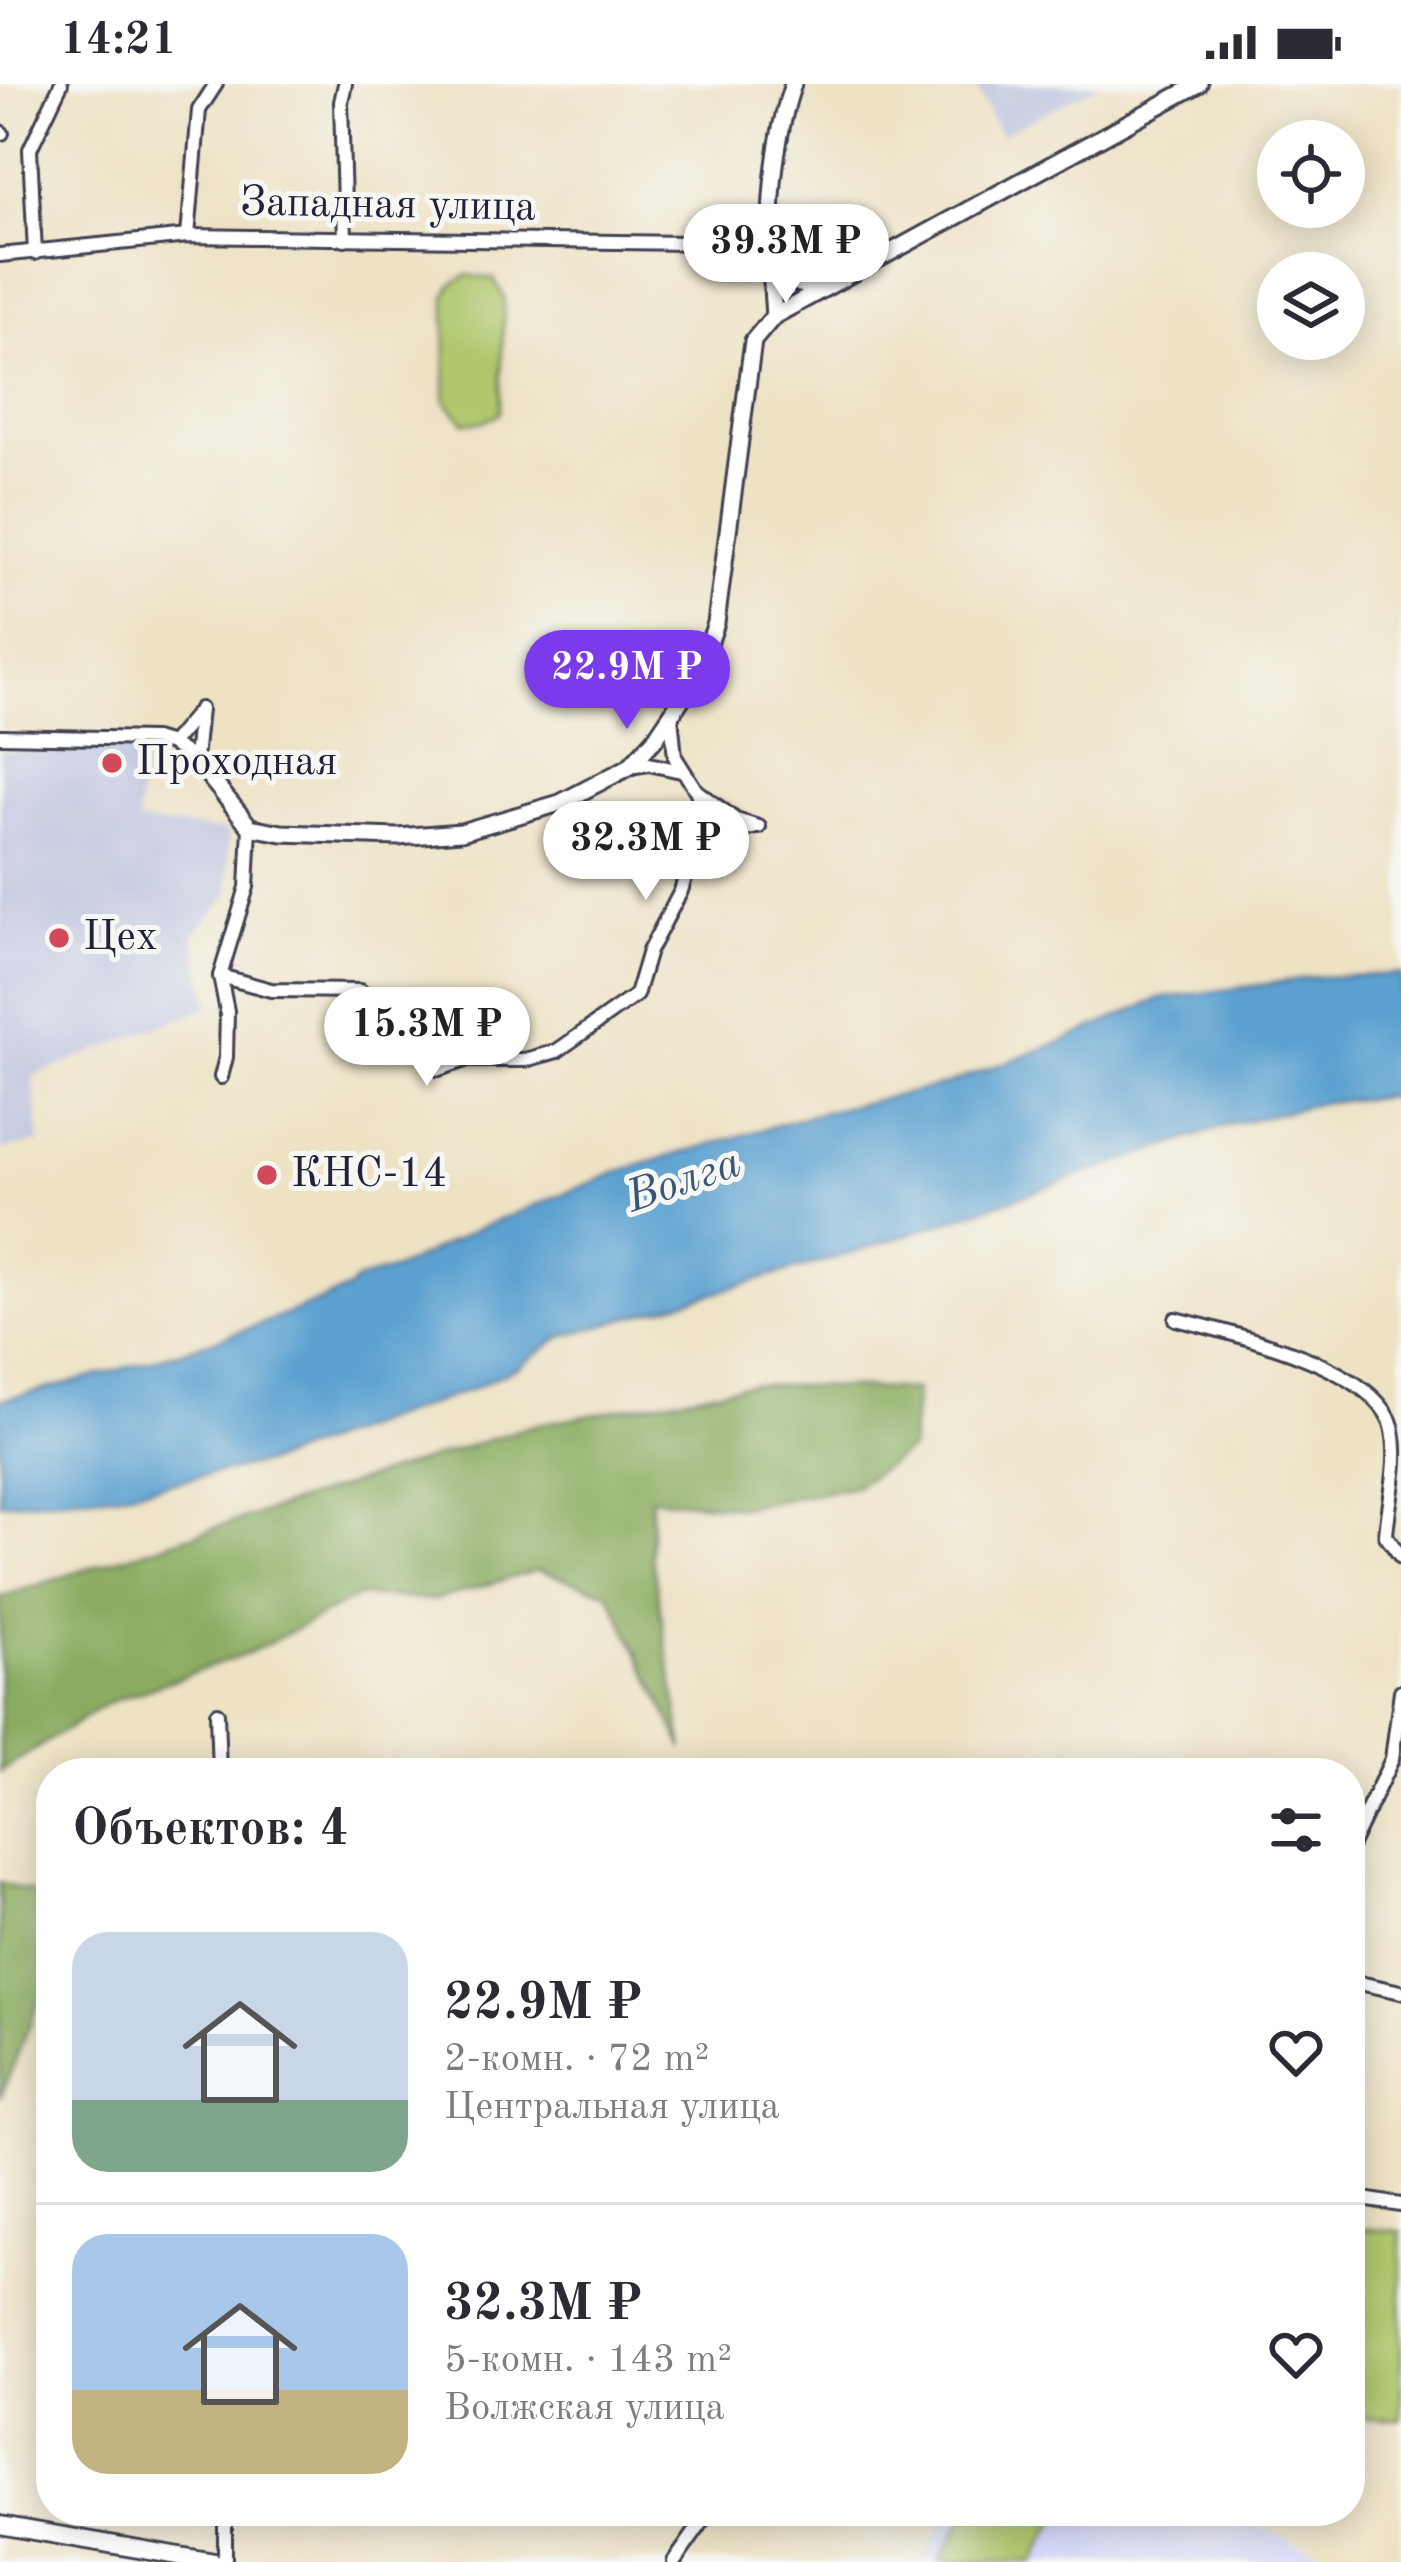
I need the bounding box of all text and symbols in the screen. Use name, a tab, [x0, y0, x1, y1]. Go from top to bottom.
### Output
text: 14:21	[60, 19, 177, 64]
map controls	[1257, 120, 1365, 360]
button: locate	[1257, 120, 1365, 228]
street label: Западная улица	[240, 182, 536, 230]
pin: 39.3M ₽	[675, 204, 897, 306]
text: 39.3M ₽	[710, 223, 862, 262]
button: layers	[1257, 252, 1365, 360]
pin: 22.9M ₽	[516, 630, 738, 732]
text: 22.9M ₽	[551, 649, 703, 688]
place label: Проходная	[136, 742, 337, 784]
marker: Проходная	[99, 750, 125, 776]
pin: 32.3M ₽	[535, 801, 757, 903]
text: 32.3M ₽	[570, 820, 722, 859]
place label: Цех	[83, 917, 158, 959]
marker: Цех	[46, 925, 72, 951]
pin: 15.3M ₽	[316, 987, 538, 1089]
text: 15.3M ₽	[351, 1006, 503, 1045]
water label: Волга	[620, 1141, 747, 1223]
place label: КНС-14	[291, 1154, 447, 1196]
marker: КНС-14	[254, 1162, 280, 1188]
icon: filters	[1263, 1797, 1329, 1863]
text: Объектов: 4	[72, 1805, 349, 1856]
text: 22.9M ₽	[444, 1979, 643, 2030]
icon: home	[168, 1980, 312, 2124]
icon: heart	[1263, 2019, 1329, 2085]
text: 2-комн. · 72 m²	[444, 2040, 709, 2079]
text: Центральная улица	[444, 2088, 780, 2127]
text: 32.3M ₽	[444, 2280, 643, 2331]
icon: home	[168, 2282, 312, 2426]
icon: heart	[1263, 2321, 1329, 2387]
text: 5-комн. · 143 m²	[444, 2341, 732, 2380]
text: Волжская улица	[444, 2389, 725, 2428]

